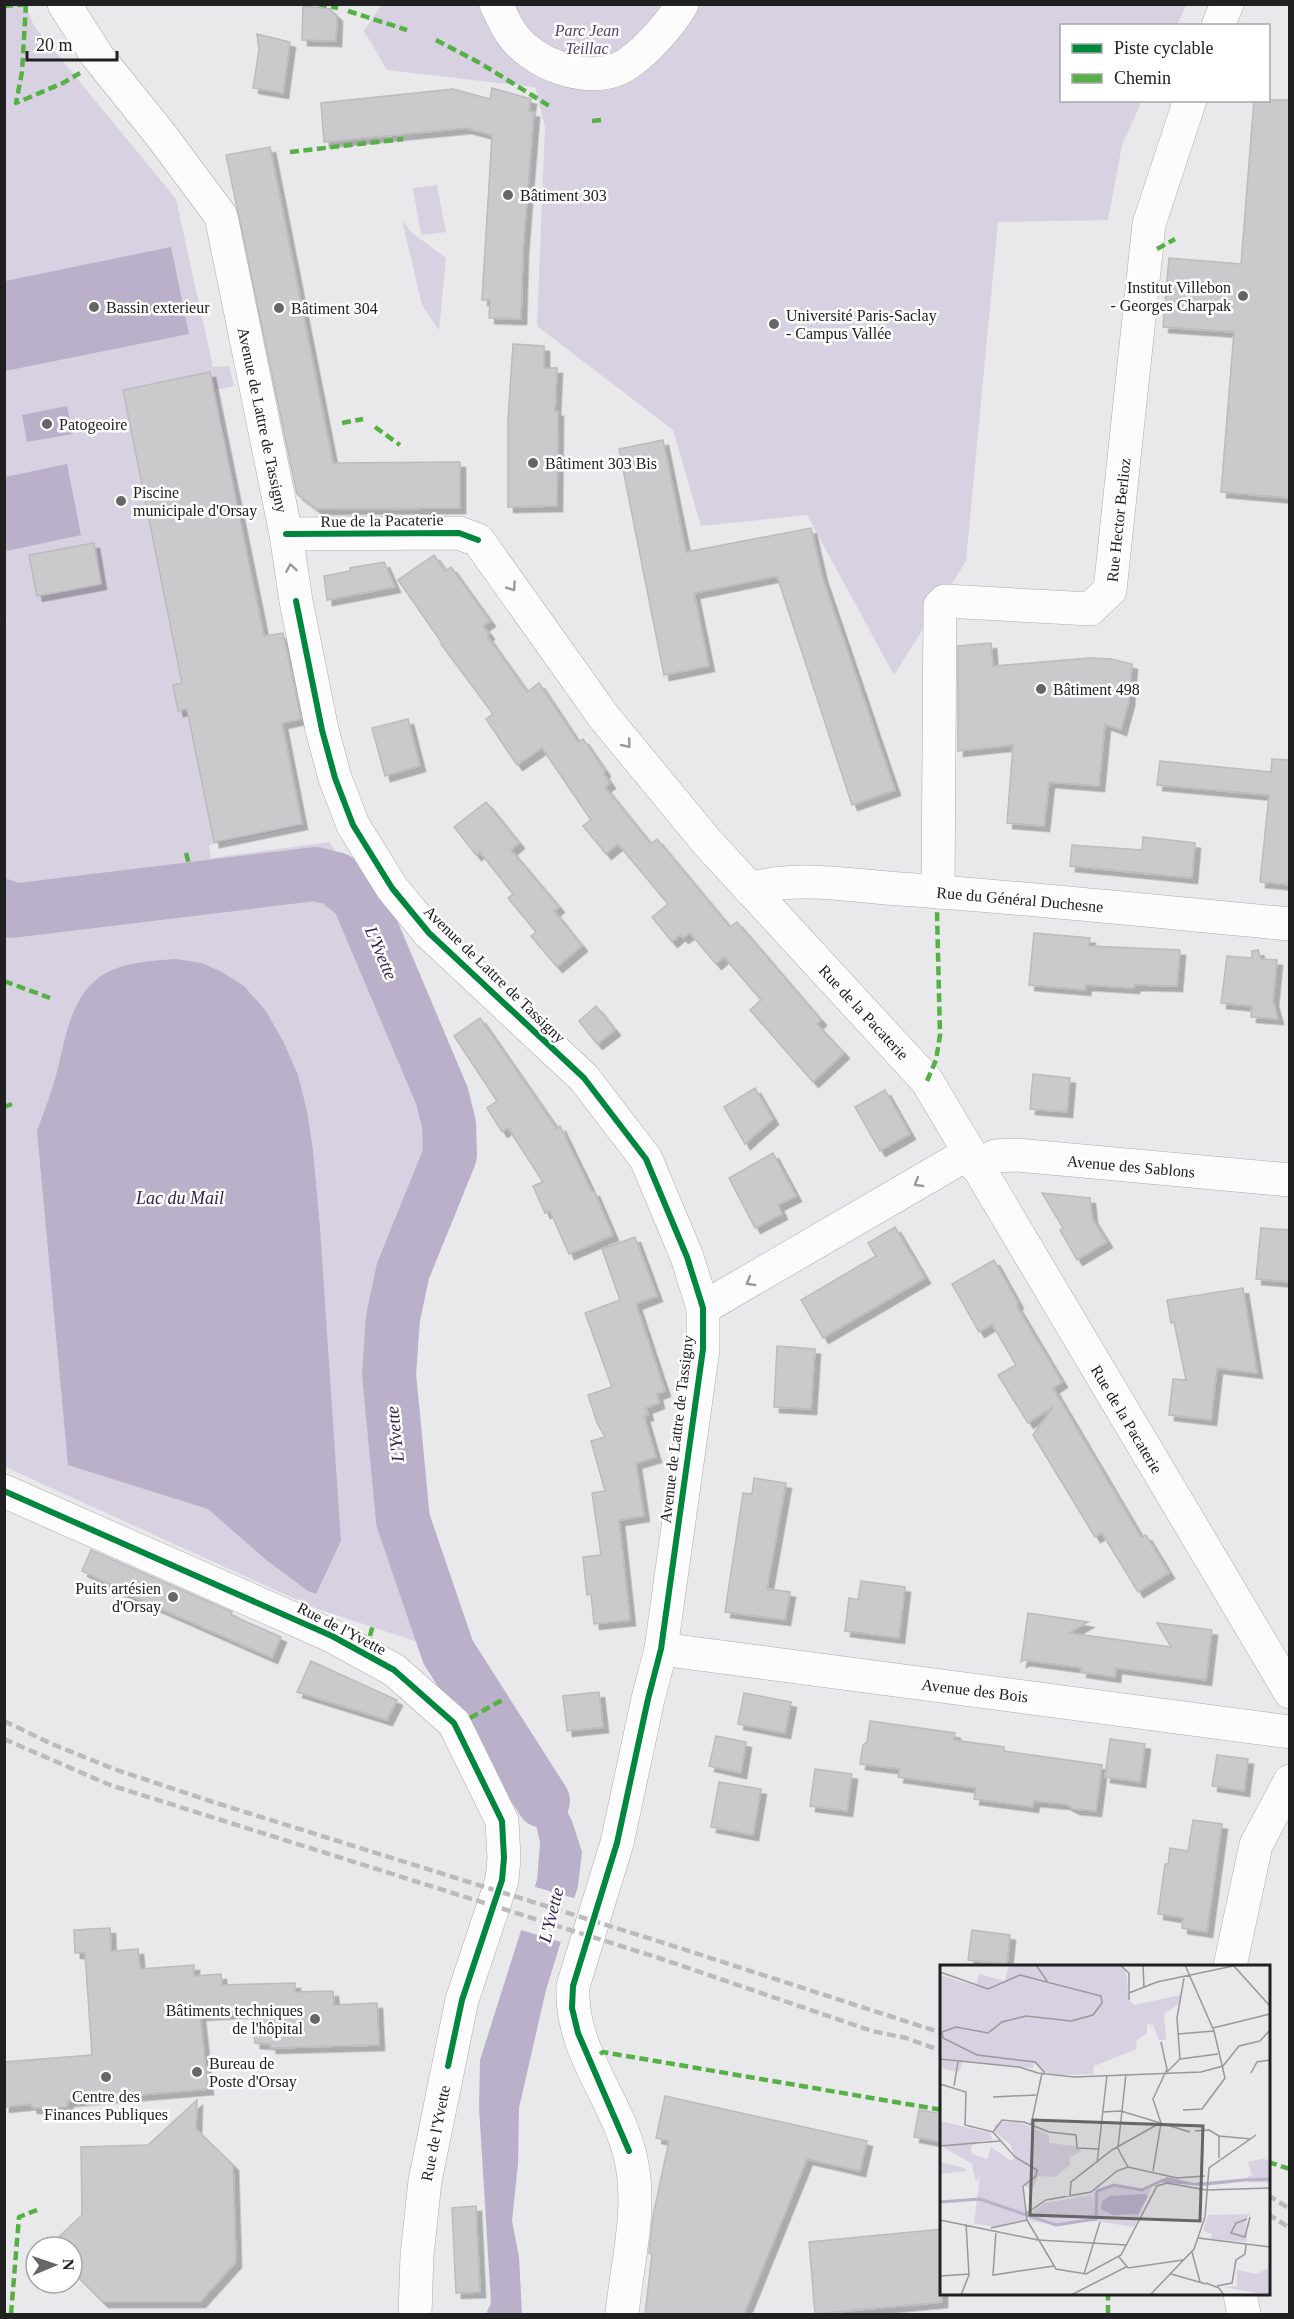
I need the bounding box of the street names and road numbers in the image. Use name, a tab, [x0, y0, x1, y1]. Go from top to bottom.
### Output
street label: Avenue de Lattre de Tassigny	[234, 326, 291, 515]
street label: Rue Hector Berlioz	[1104, 457, 1133, 583]
street label: Rue de la Pacaterie	[320, 511, 444, 530]
street label: Rue du Général Duchesne	[936, 884, 1104, 915]
street label: Avenue de Lattre de Tassigny	[420, 902, 569, 1047]
street label: Rue de la Pacaterie	[815, 962, 912, 1063]
street label: Avenue des Sablons	[1066, 1152, 1196, 1181]
street label: Avenue de Lattre de Tassigny	[657, 1334, 697, 1524]
street label: Rue de la Pacaterie	[1088, 1362, 1166, 1476]
street label: Rue de l'Yvette	[295, 1599, 389, 1658]
street label: Avenue des Bois	[921, 1676, 1029, 1705]
street label: Rue de l'Yvette	[418, 2084, 453, 2182]

